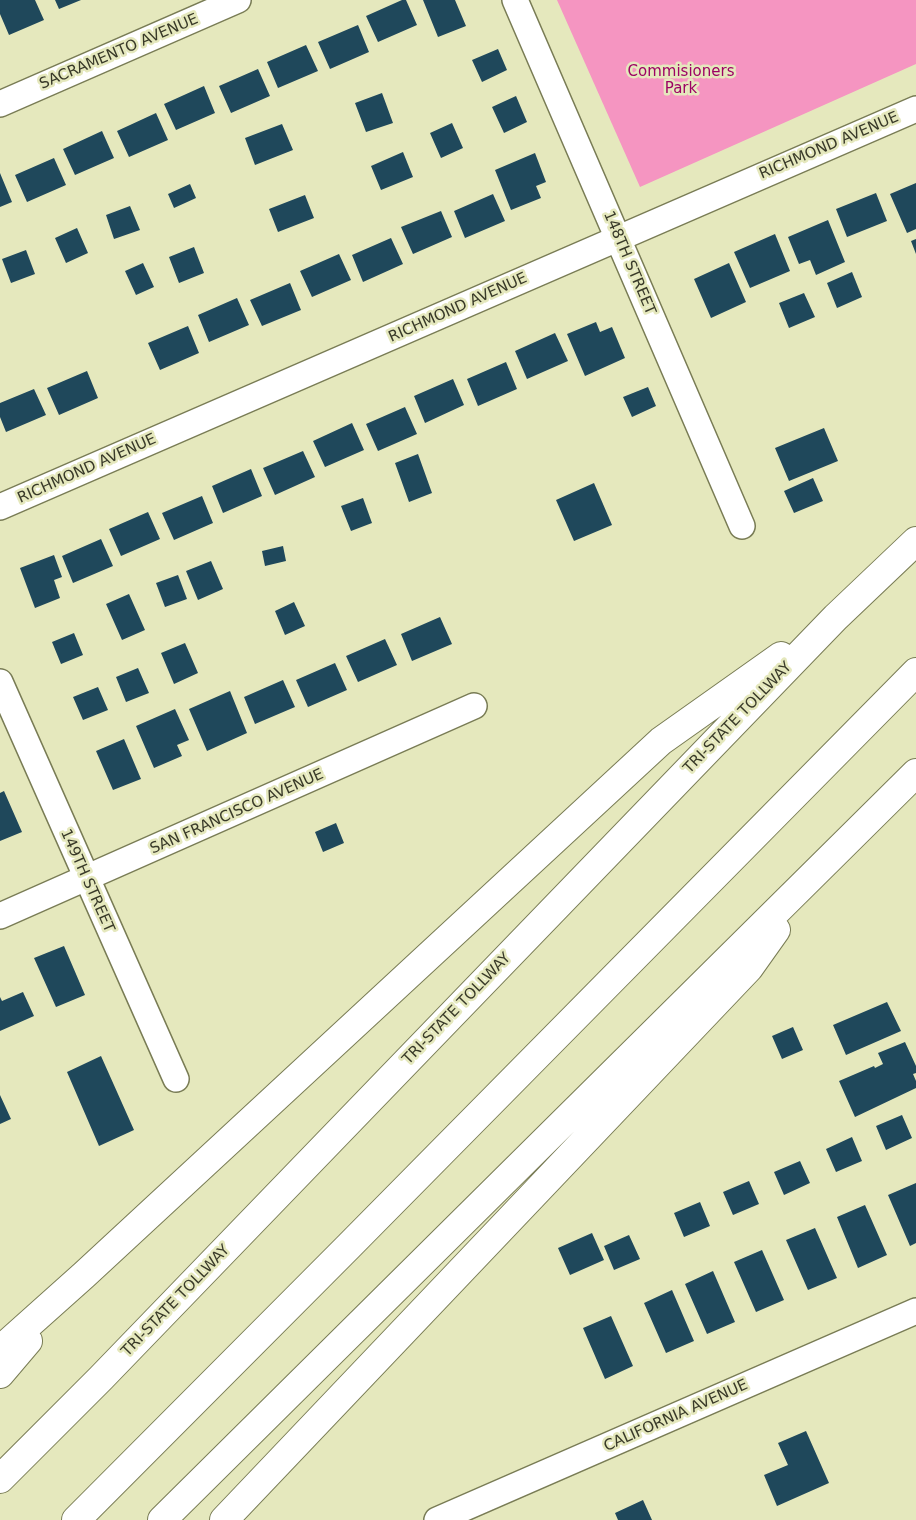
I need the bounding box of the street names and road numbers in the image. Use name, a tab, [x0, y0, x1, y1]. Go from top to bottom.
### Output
street label: SACRAMENTO AVENUE	[37, 10, 201, 94]
street label: RICHMOND AVENUE	[757, 108, 901, 184]
street label: 148TH STREET	[599, 208, 659, 318]
street label: RICHMOND AVENUE	[386, 269, 530, 347]
street label: RICHMOND AVENUE	[15, 430, 159, 508]
street label: TRI-STATE TOLLWAY	[680, 659, 796, 777]
street label: SAN FRANCISCO AVENUE	[147, 766, 327, 858]
street label: 149TH STREET	[56, 827, 118, 935]
street label: TRI-STATE TOLLWAY	[399, 950, 515, 1068]
street label: TRI-STATE TOLLWAY	[118, 1242, 234, 1360]
street label: CALIFORNIA AVENUE	[601, 1376, 751, 1456]

